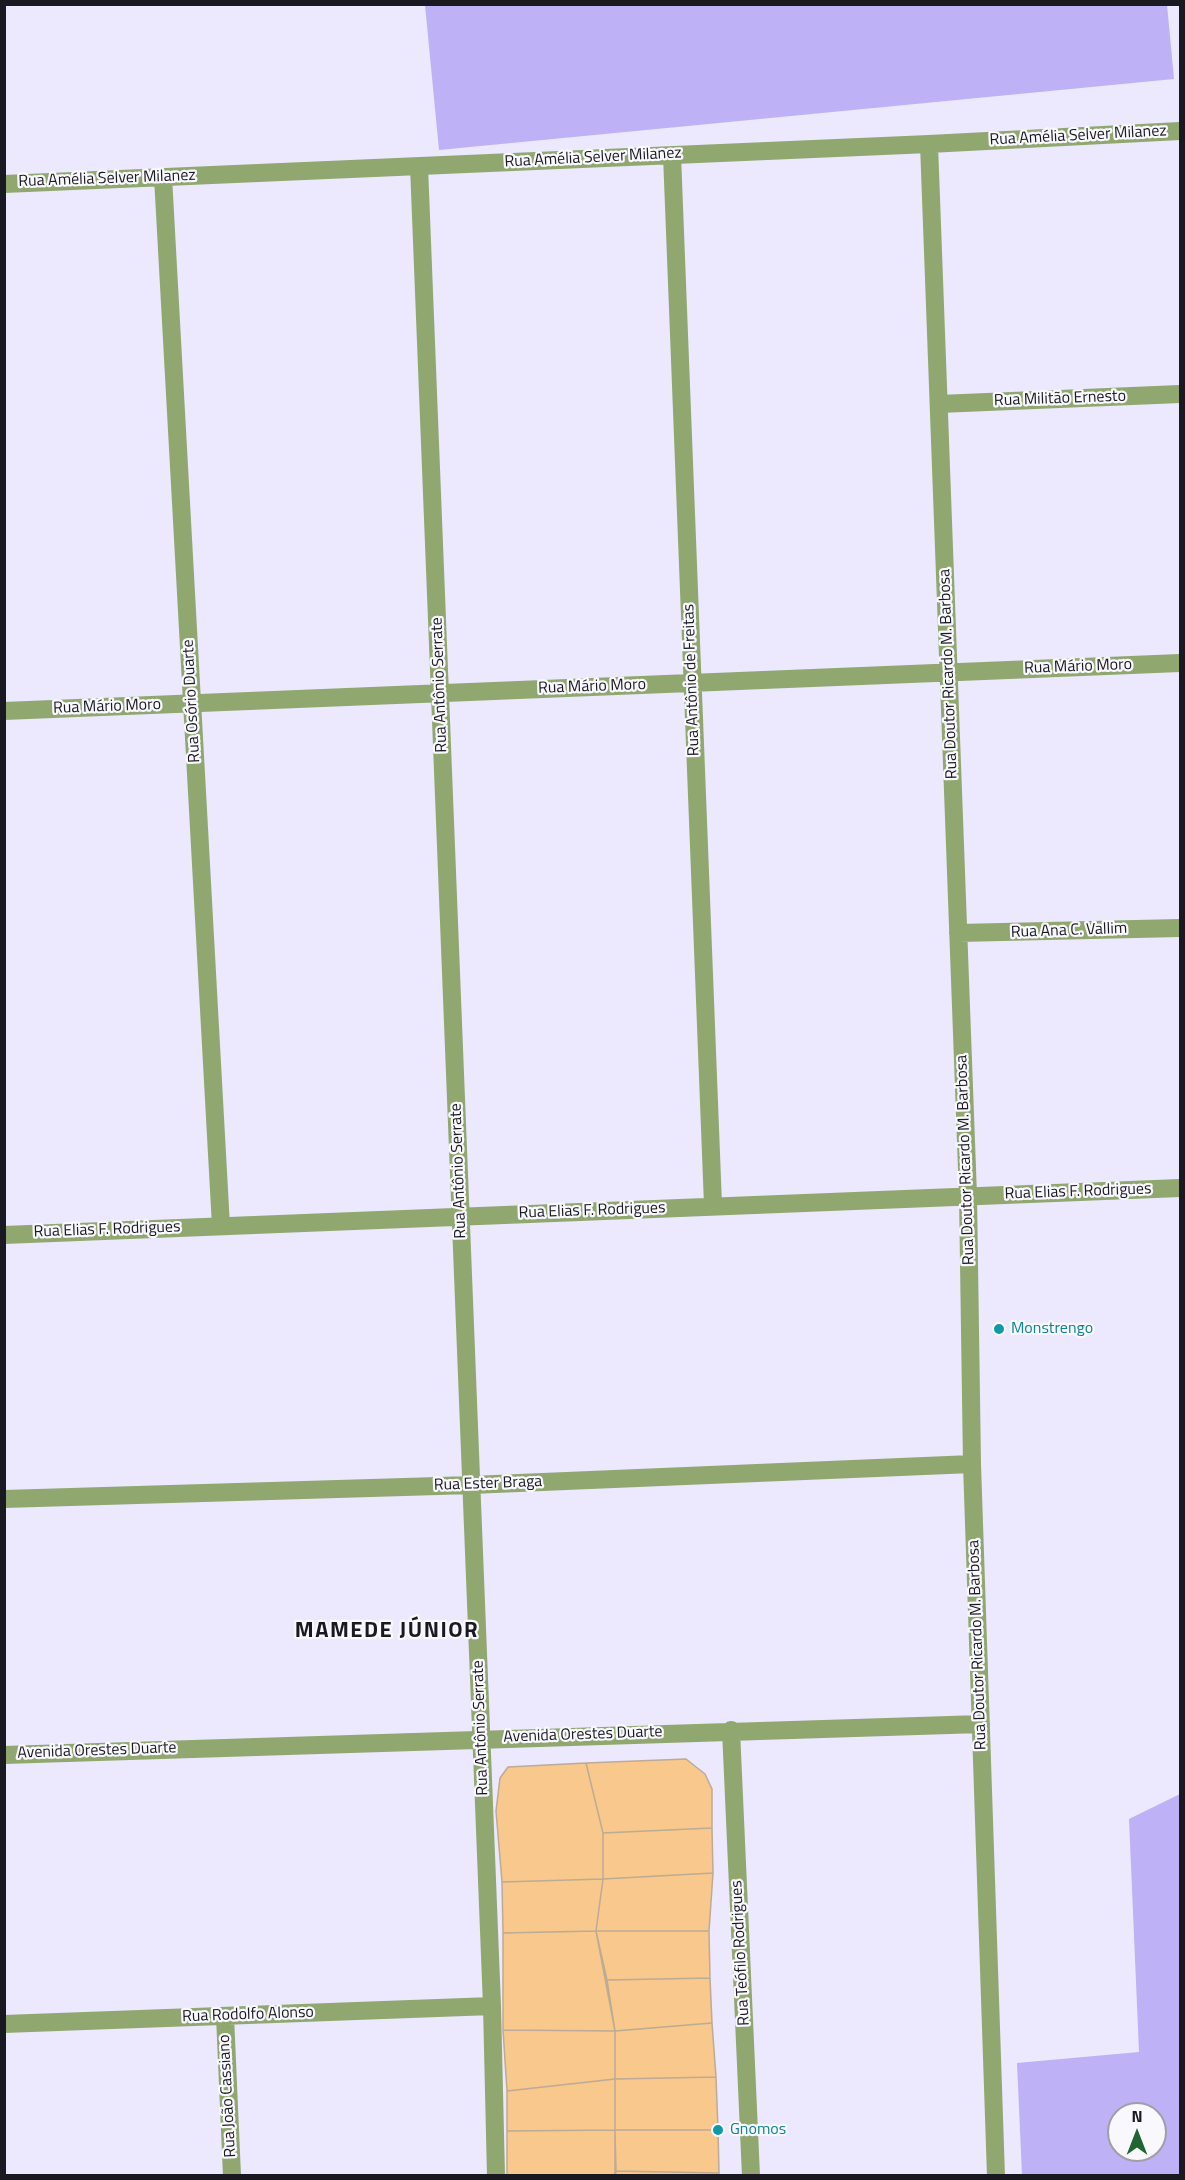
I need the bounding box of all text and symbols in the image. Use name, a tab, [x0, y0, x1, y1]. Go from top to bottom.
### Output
street label: Rua Amélia Selver Milanez	[989, 122, 1167, 150]
street label: Rua Amélia Selver Milanez	[504, 144, 682, 172]
street label: Rua Amélia Selver Milanez	[18, 166, 196, 192]
street label: Rua Militão Ernesto	[994, 387, 1126, 411]
street label: Rua Doutor Ricardo M. Barbosa	[936, 568, 962, 780]
street label: Rua Antônio de Freitas	[680, 604, 704, 756]
street label: Rua Antônio Serrate	[428, 617, 452, 753]
street label: Rua Osório Duarte	[179, 639, 205, 763]
street label: Rua Mário Moro	[1024, 656, 1132, 678]
street label: Rua Mário Moro	[538, 676, 646, 698]
street label: Rua Mário Moro	[53, 696, 161, 718]
street label: Rua Ana C. Vallim	[1011, 919, 1127, 943]
street label: Rua Doutor Ricardo M. Barbosa	[953, 1054, 979, 1266]
street label: Rua Antônio Serrate	[447, 1103, 471, 1239]
street label: Rua Elias F. Rodrigues	[1004, 1180, 1152, 1204]
street label: Rua Elias F. Rodrigues	[518, 1199, 666, 1223]
street label: Rua Elias F. Rodrigues	[33, 1218, 181, 1242]
place label: Monstrengo	[1011, 1319, 1093, 1339]
marker: Monstrengo	[992, 1322, 1006, 1336]
street label: Rua Ester Braga	[433, 1473, 543, 1495]
street label: Rua Doutor Ricardo M. Barbosa	[965, 1539, 991, 1751]
district label: MAMEDE JÚNIOR	[295, 1619, 479, 1645]
street label: Rua Antônio Serrate	[469, 1660, 493, 1796]
street label: Avenida Orestes Duarte	[503, 1723, 663, 1747]
street label: Avenida Orestes Duarte	[17, 1739, 177, 1763]
street label: Rua Teófilo Rodrigues	[728, 1880, 754, 2026]
street label: Rua Rodolfo Alonso	[182, 2003, 314, 2027]
street label: Rua João Cassiano	[215, 2034, 241, 2158]
north arrow	[1107, 2102, 1167, 2162]
text: N	[1131, 2104, 1143, 2128]
place label: Gnomos	[730, 2120, 786, 2140]
marker: Gnomos	[711, 2123, 725, 2137]

